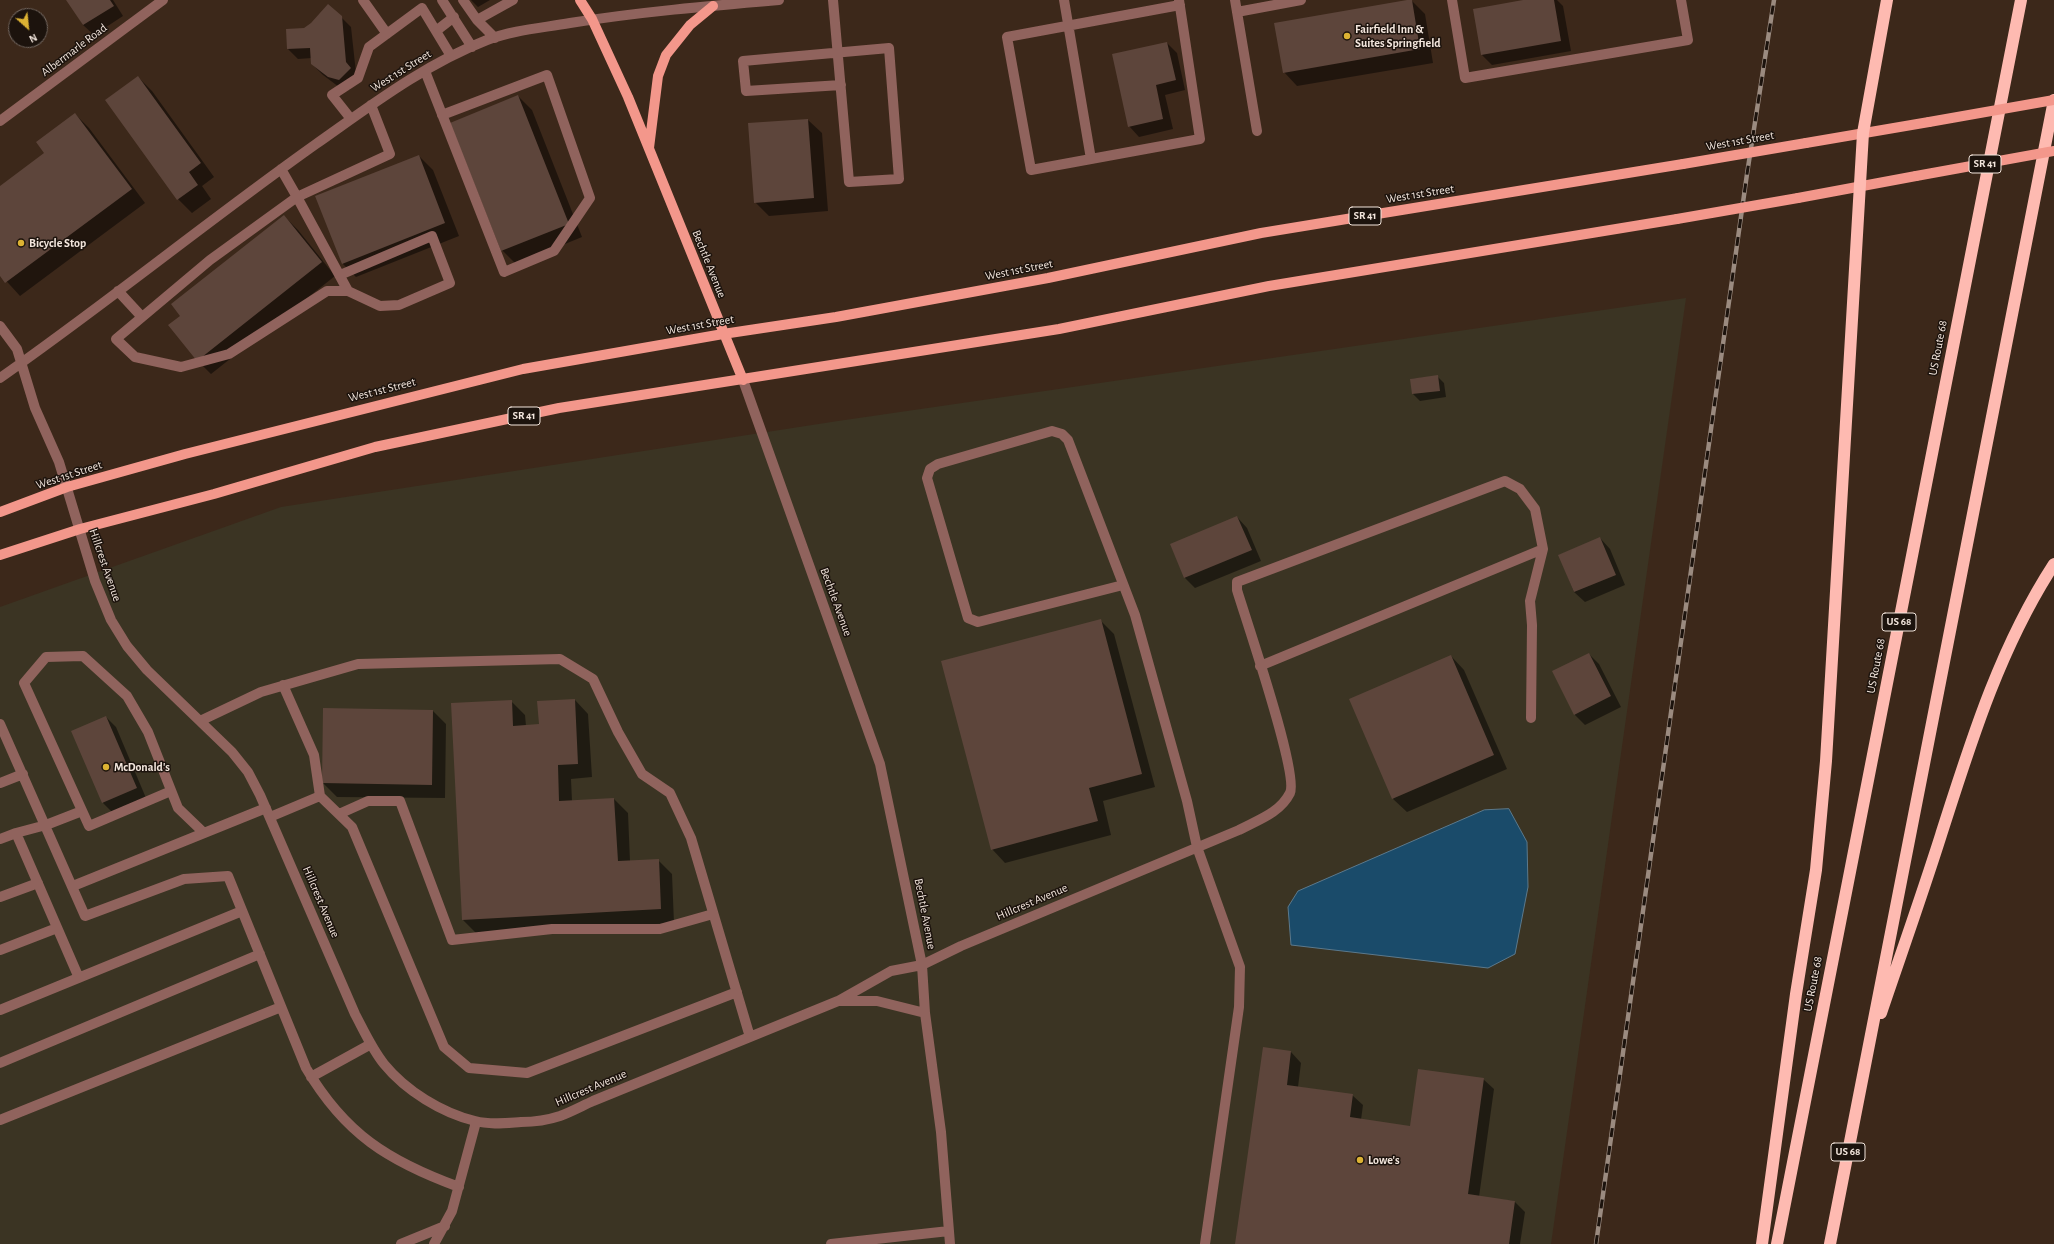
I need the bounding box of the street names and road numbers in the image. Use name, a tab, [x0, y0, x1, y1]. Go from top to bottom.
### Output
street label: Albermarle Road	[38, 21, 110, 79]
street label: West 1st Street	[368, 47, 434, 95]
street label: West 1st Street	[1705, 128, 1775, 154]
road number: SR 41	[1969, 155, 2001, 173]
street label: West 1st Street	[1385, 182, 1455, 206]
road number: SR 41	[1349, 207, 1381, 225]
street label: Bechtle Avenue	[689, 228, 729, 300]
street label: West 1st Street	[984, 256, 1054, 284]
street label: West 1st Street	[665, 312, 735, 338]
street label: US Route 68	[1926, 319, 1950, 377]
street label: West 1st Street	[347, 375, 417, 405]
road number: SR 41	[508, 407, 540, 425]
street label: West 1st Street	[34, 458, 104, 492]
street label: Hillcrest Avenue	[86, 527, 124, 603]
street label: Bechtle Avenue	[817, 566, 855, 638]
road number: US 68	[1882, 613, 1916, 631]
street label: US Route 68	[1864, 637, 1888, 695]
street label: Hillcrest Avenue	[299, 864, 343, 940]
street label: Bechtle Avenue	[911, 877, 939, 951]
street label: Hillcrest Avenue	[994, 880, 1070, 924]
street label: US Route 68	[1801, 955, 1825, 1013]
street label: Hillcrest Avenue	[553, 1066, 629, 1110]
road number: US 68	[1831, 1143, 1865, 1161]

